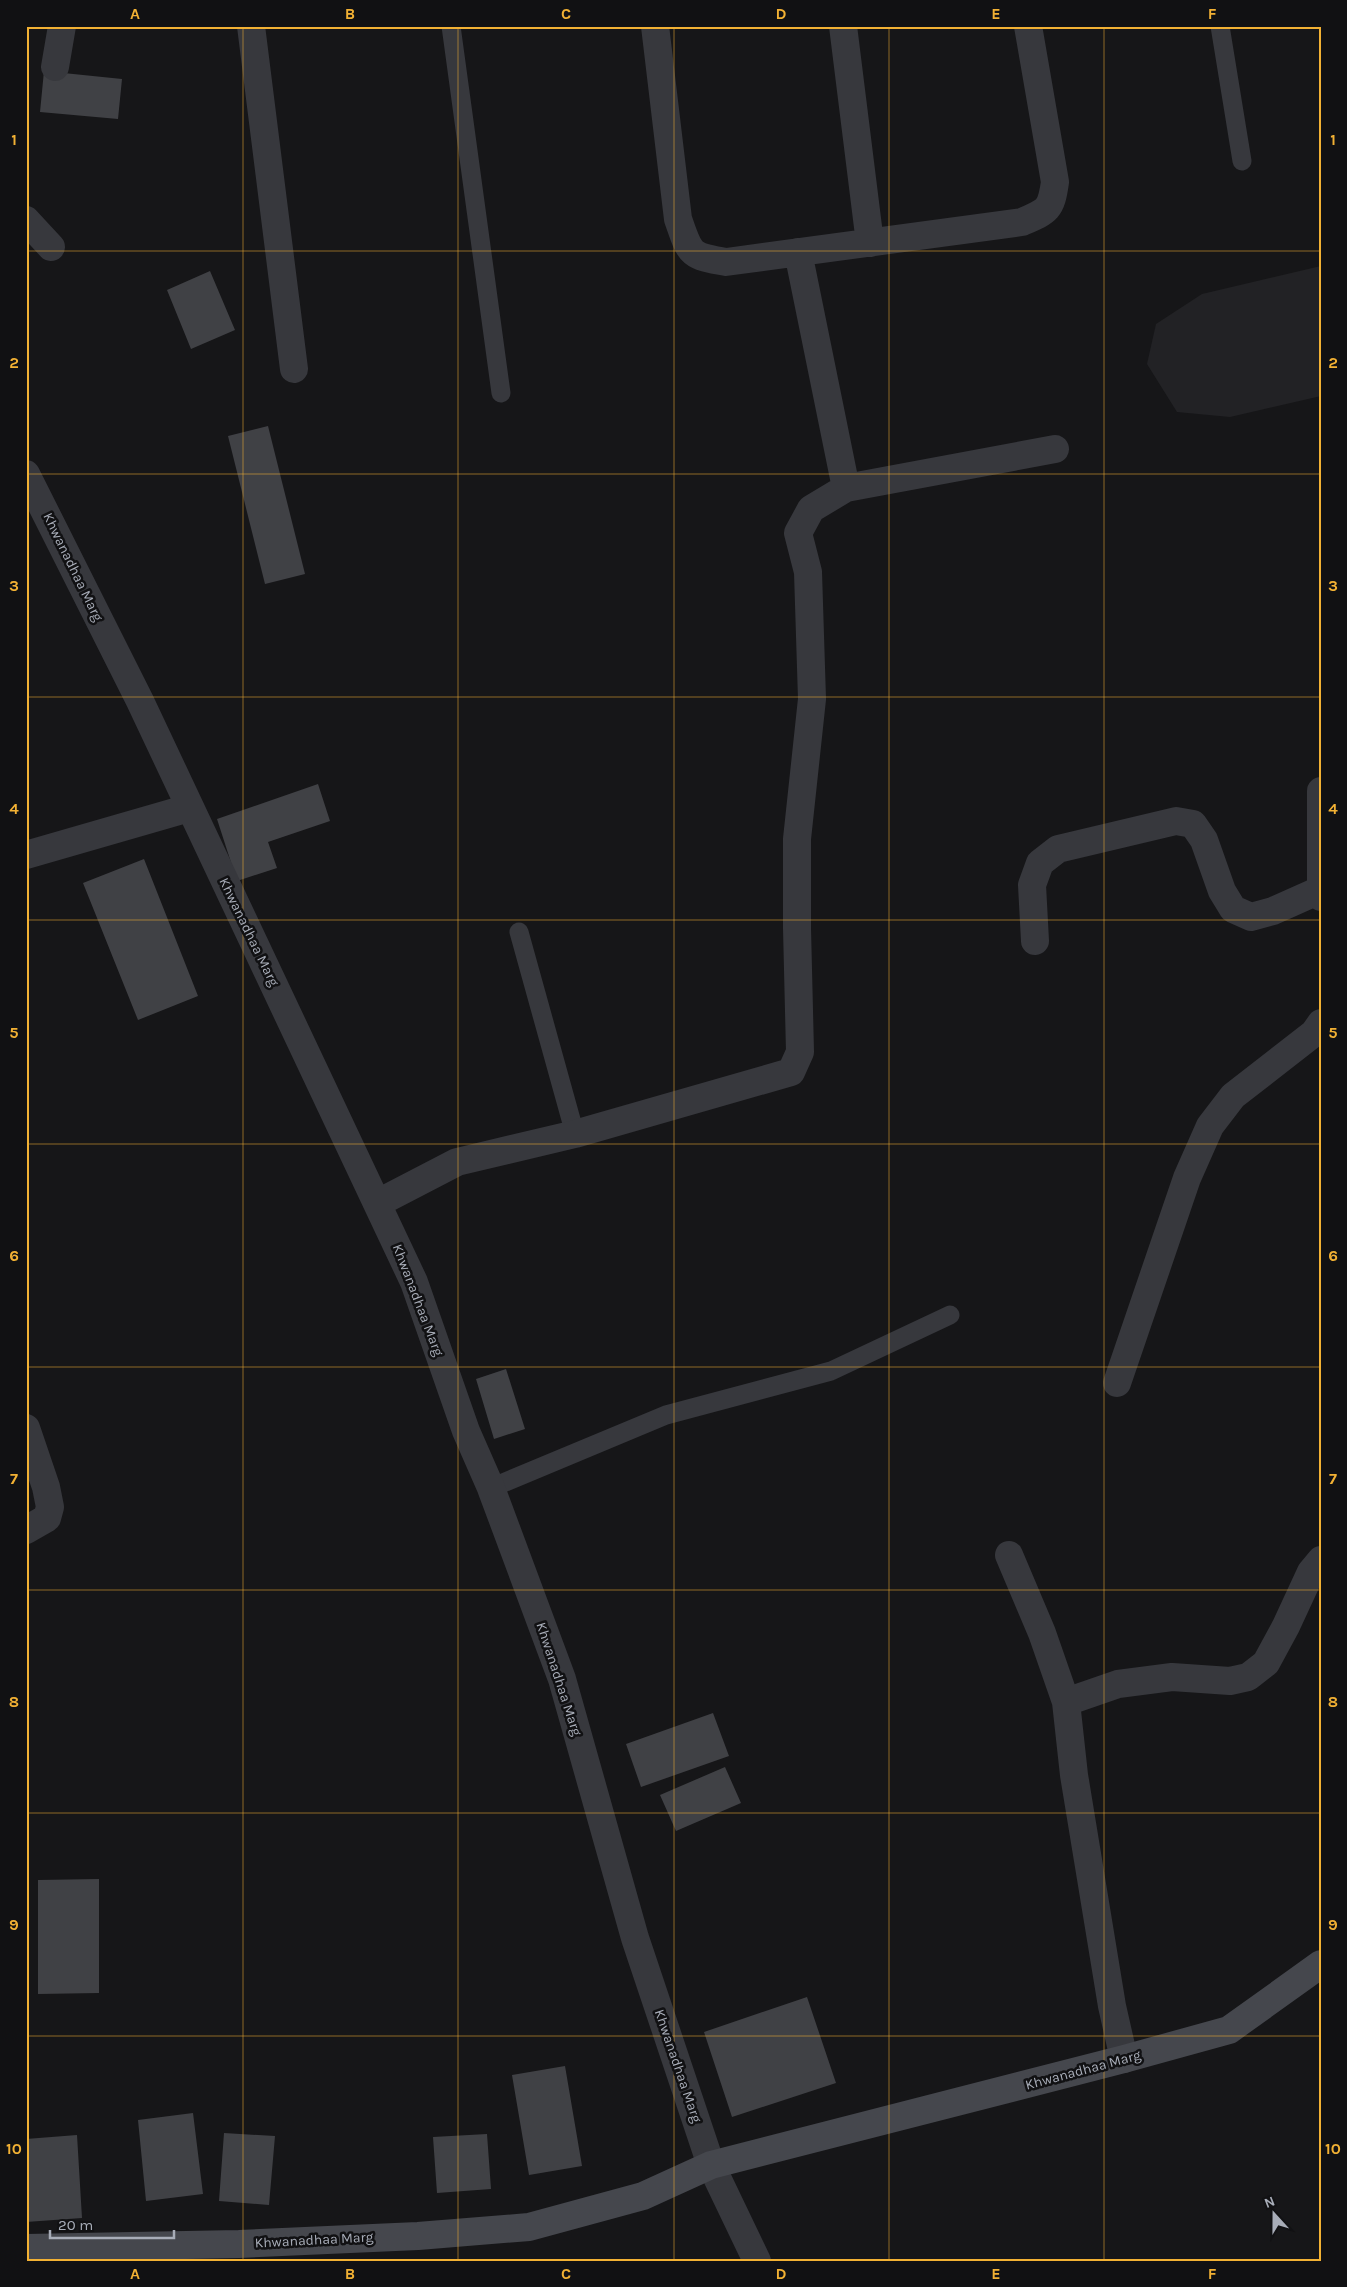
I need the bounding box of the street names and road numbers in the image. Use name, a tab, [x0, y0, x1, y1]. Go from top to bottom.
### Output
street label: Khwanadhaa Marg	[39, 510, 107, 624]
street label: Khwanadhaa Marg	[215, 875, 283, 989]
street label: Khwanadhaa Marg	[389, 1242, 447, 1359]
street label: Khwanadhaa Marg	[533, 1620, 585, 1738]
street label: Khwanadhaa Marg	[651, 2007, 705, 2125]
street label: Khwanadhaa Marg	[1023, 2046, 1143, 2094]
street label: Khwanadhaa Marg	[254, 2228, 374, 2252]

